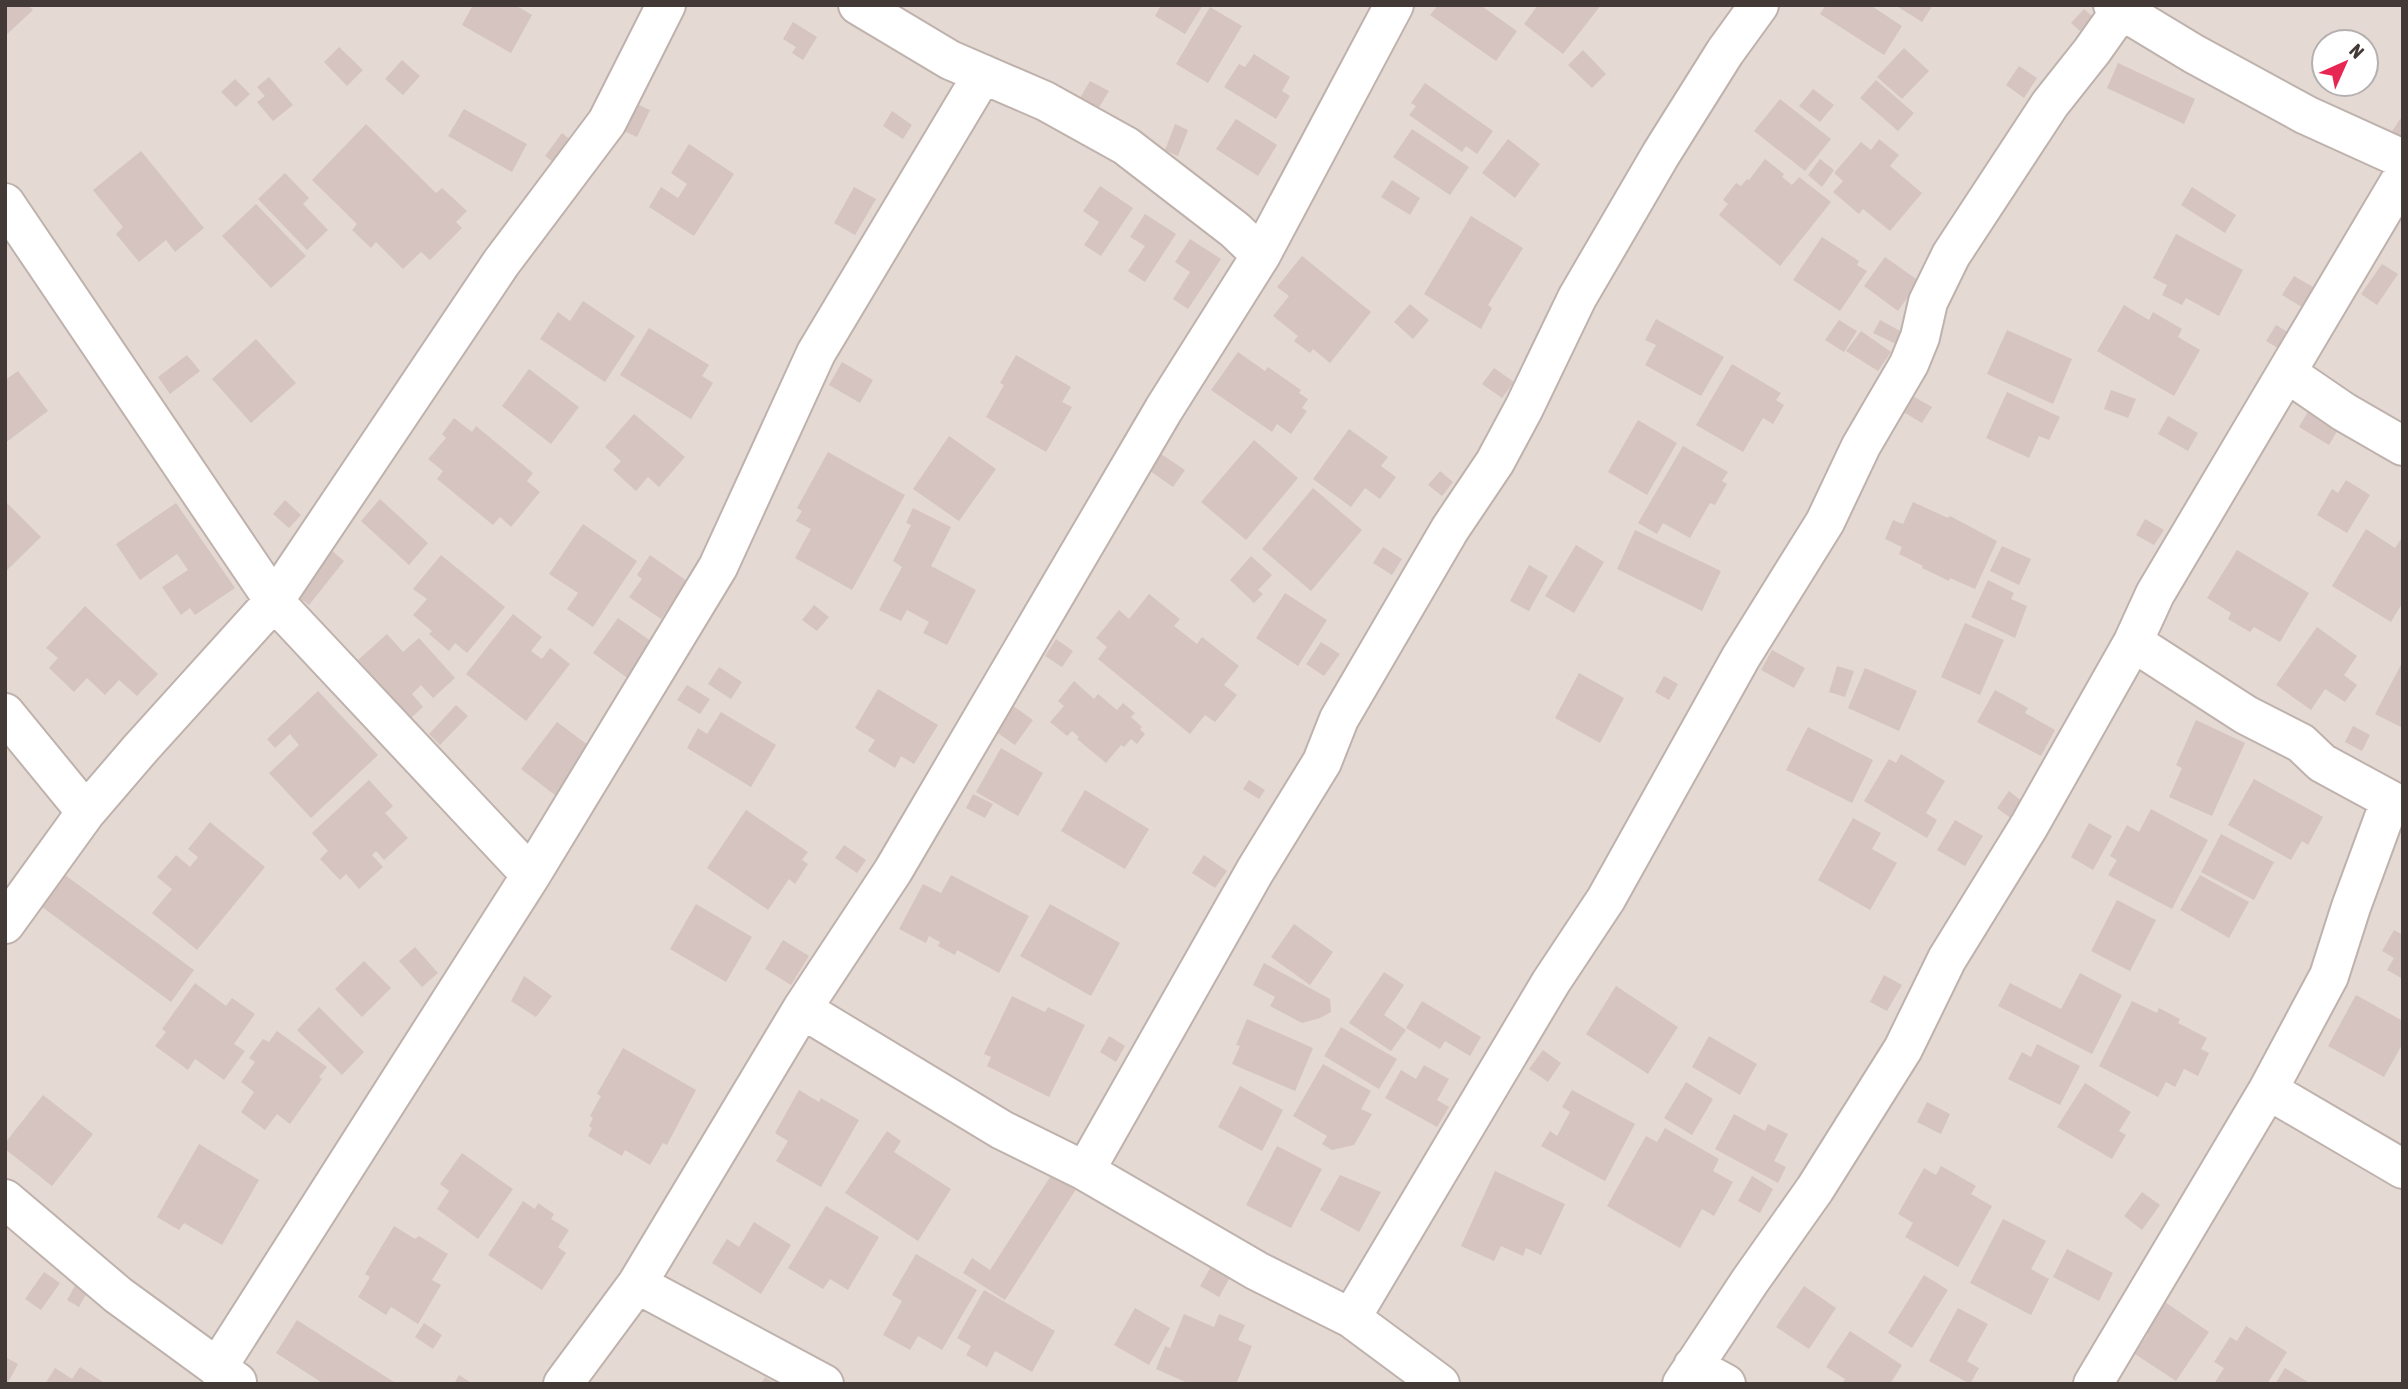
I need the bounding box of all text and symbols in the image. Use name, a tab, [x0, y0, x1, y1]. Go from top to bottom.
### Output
north arrow	[2310, 28, 2380, 98]
text: N	[2345, 39, 2369, 63]

